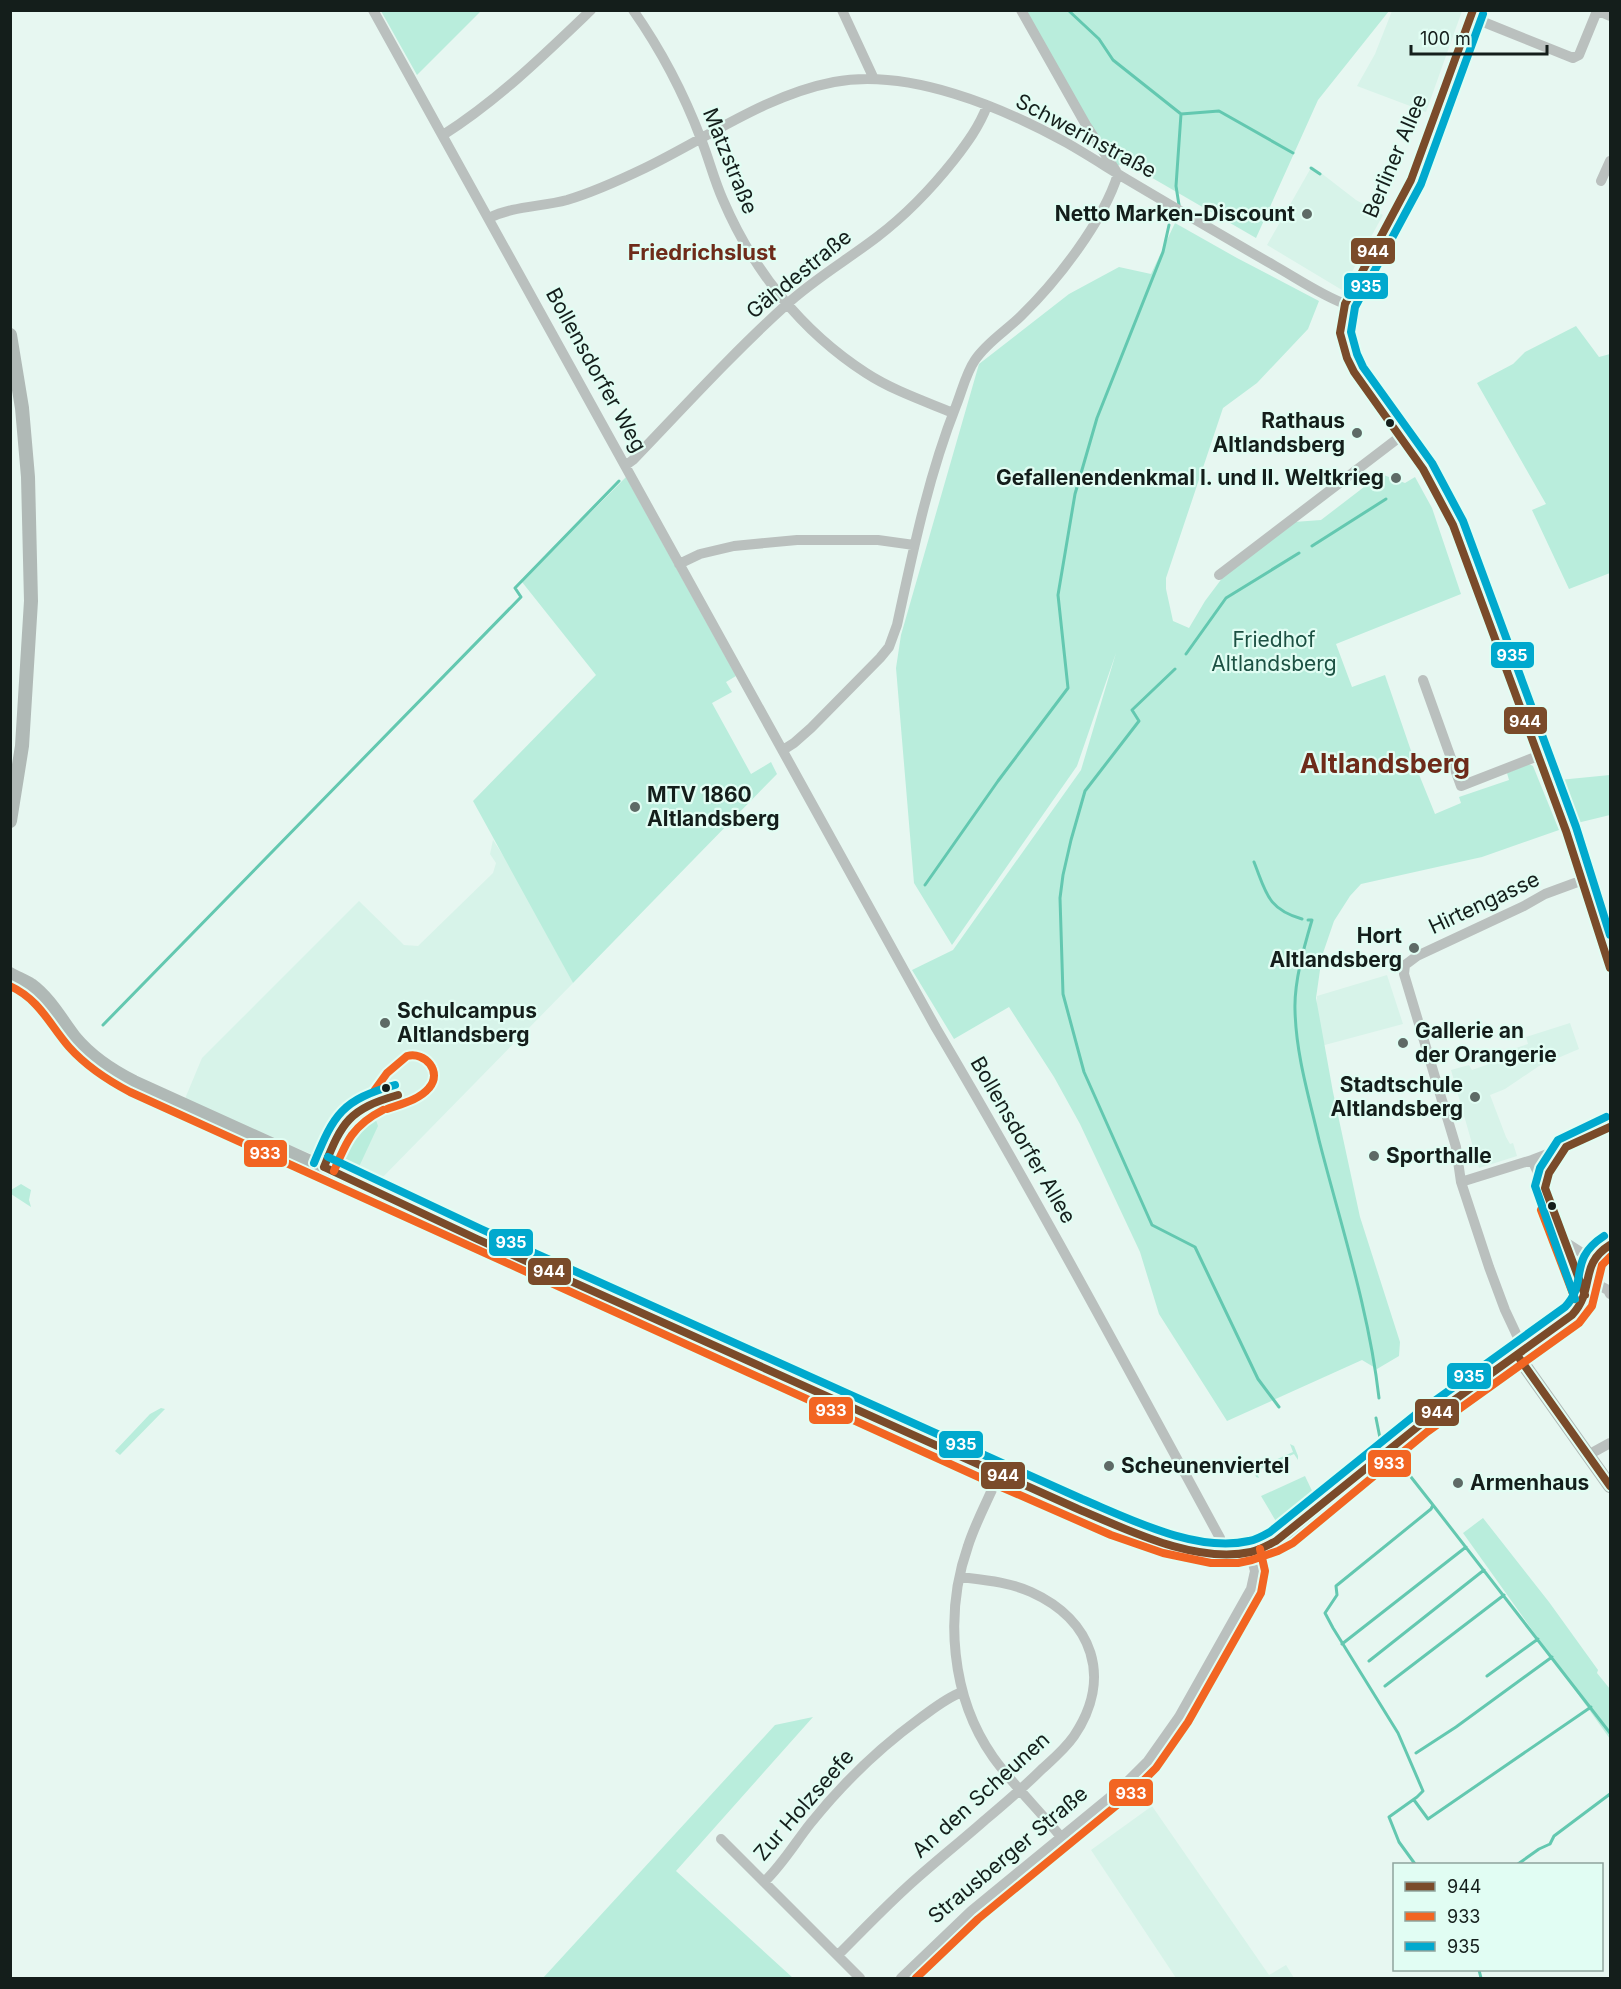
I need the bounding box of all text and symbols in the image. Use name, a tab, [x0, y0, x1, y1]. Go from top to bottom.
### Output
scale bar	[1411, 18, 1548, 56]
text: 100 m	[1420, 28, 1471, 49]
street label: Schwerinstraße	[1012, 88, 1161, 183]
street label: Berliner Allee	[1357, 90, 1432, 221]
street label: Matzstraße	[698, 104, 763, 217]
place label: Netto Marken-Discount	[1055, 201, 1295, 226]
marker: Netto Marken-Discount	[1300, 207, 1314, 221]
street label: Gähdestraße	[741, 224, 856, 324]
line badge: 944	[1350, 237, 1396, 265]
district label: Friedrichslust	[628, 239, 776, 265]
text: 944	[1357, 241, 1389, 261]
line badge: 935	[1343, 272, 1389, 300]
text: 935	[1351, 276, 1381, 296]
street label: Bollensdorfer Weg	[541, 283, 652, 456]
place label: Rathaus Altlandsberg	[1213, 408, 1345, 457]
unlabelled marker	[1384, 417, 1396, 429]
marker: Rathaus Altlandsberg	[1350, 426, 1364, 440]
place label: Gefallenendenkmal I. und II. Weltkrieg	[996, 465, 1384, 490]
marker: Gefallenendenkmal I. und II. Weltkrieg	[1389, 471, 1403, 485]
park label: Friedhof Altlandsberg	[1211, 627, 1337, 676]
line badge: 935	[1490, 641, 1535, 669]
text: 935	[1497, 645, 1527, 665]
line badge: 944	[1503, 706, 1548, 735]
text: 944	[1509, 711, 1541, 731]
district label: Altlandsberg	[1300, 747, 1470, 780]
place label: MTV 1860 Altlandsberg	[647, 782, 779, 831]
marker: MTV 1860 Altlandsberg	[628, 800, 642, 814]
street label: Hirtengasse	[1424, 866, 1543, 939]
place label: Hort Altlandsberg	[1270, 923, 1402, 972]
marker: Hort Altlandsberg	[1407, 941, 1421, 955]
place label: Schulcampus Altlandsberg	[397, 998, 537, 1047]
marker: Schulcampus Altlandsberg	[378, 1016, 392, 1030]
place label: Gallerie an der Orangerie	[1415, 1018, 1557, 1067]
marker: Gallerie an der Orangerie	[1396, 1036, 1410, 1050]
street label: Bollensdorfer Allee	[966, 1052, 1081, 1228]
place label: Stadtschule Altlandsberg	[1331, 1072, 1463, 1121]
unlabelled marker	[380, 1082, 392, 1094]
marker: Stadtschule Altlandsberg	[1468, 1090, 1482, 1104]
line badge: 933	[243, 1139, 288, 1168]
text: 933	[249, 1143, 281, 1163]
place label: Sporthalle	[1386, 1143, 1492, 1168]
marker: Sporthalle	[1367, 1149, 1381, 1163]
unlabelled marker	[1546, 1200, 1558, 1212]
line badge: 935	[488, 1228, 534, 1257]
text: 935	[496, 1232, 526, 1252]
line badge: 944	[527, 1257, 572, 1286]
text: 944	[533, 1261, 565, 1281]
line badge: 935	[1446, 1362, 1492, 1390]
text: 935	[1454, 1366, 1484, 1386]
line badge: 933	[808, 1396, 854, 1425]
line badge: 944	[1414, 1398, 1460, 1427]
text: 933	[815, 1400, 847, 1420]
text: 944	[1421, 1402, 1453, 1422]
line badge: 935	[938, 1430, 984, 1459]
text: 935	[946, 1434, 976, 1454]
line badge: 933	[1367, 1449, 1412, 1478]
place label: Scheunenviertel	[1121, 1453, 1290, 1478]
text: 933	[1373, 1453, 1405, 1473]
marker: Scheunenviertel	[1102, 1459, 1116, 1473]
line badge: 944	[980, 1461, 1026, 1490]
text: 944	[987, 1465, 1019, 1485]
place label: Armenhaus	[1470, 1470, 1589, 1495]
marker: Armenhaus	[1451, 1476, 1465, 1490]
street label: An den Scheunen	[907, 1727, 1054, 1863]
street label: Zur Holzseefe	[748, 1744, 859, 1865]
line badge: 933	[1108, 1778, 1154, 1807]
street label: Strausberger Straße	[923, 1781, 1092, 1929]
text: 933	[1115, 1783, 1147, 1803]
legend	[1393, 1863, 1603, 1971]
text: 944	[1447, 1876, 1481, 1897]
text: 933	[1447, 1906, 1480, 1927]
text: 935	[1447, 1936, 1480, 1957]

